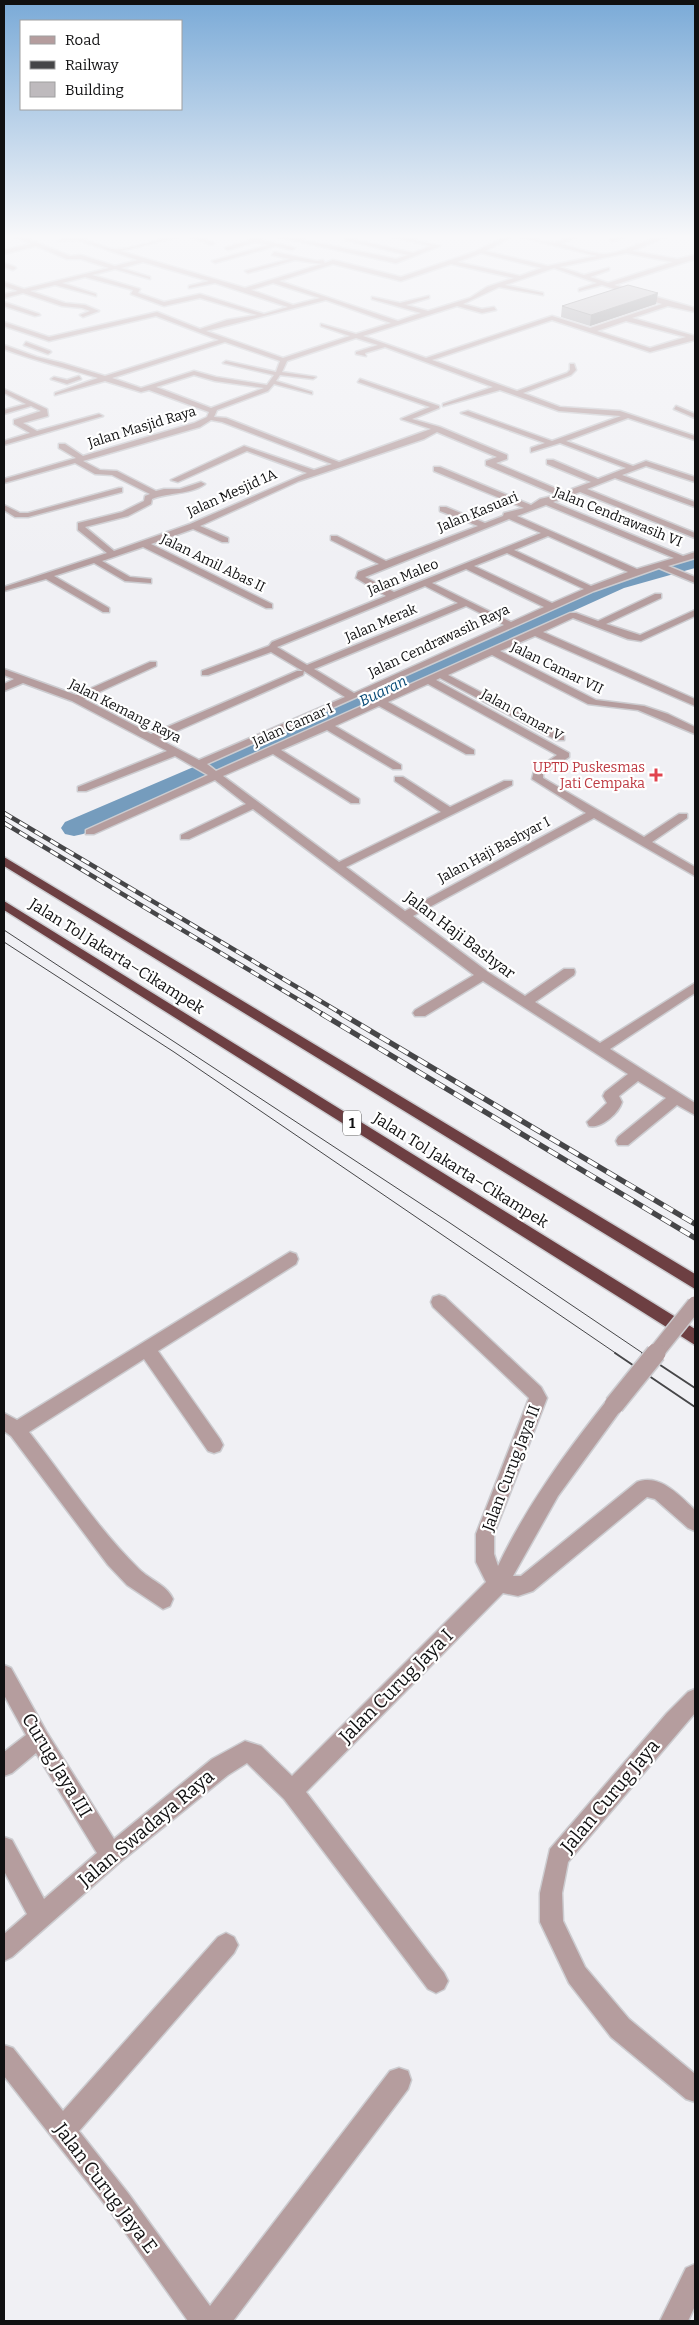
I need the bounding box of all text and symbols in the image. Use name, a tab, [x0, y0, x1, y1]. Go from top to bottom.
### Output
legend	[20, 20, 182, 110]
text: Road	[65, 31, 100, 49]
text: Railway	[65, 56, 119, 74]
text: Building	[65, 81, 124, 99]
street label: Jalan Masjid Raya	[85, 402, 198, 452]
street label: Jalan Mesjid 1A	[184, 466, 280, 521]
street label: Jalan Cendrawasih VI	[550, 483, 685, 551]
street label: Jalan Kasuari	[434, 488, 521, 536]
street label: Jalan Amil Abas II	[157, 530, 268, 596]
street label: Jalan Maleo	[364, 555, 441, 599]
street label: Jalan Merak	[342, 600, 420, 646]
street label: Jalan Cendrawasih Raya	[365, 601, 513, 682]
street label: Jalan Camar VII	[507, 638, 606, 698]
water label: Buaran	[356, 672, 410, 710]
street label: Jalan Kemang Raya	[65, 675, 184, 747]
street label: Jalan Camar V	[477, 685, 566, 745]
street label: Jalan Camar I	[249, 700, 336, 751]
place label: UPTD Puskesmas Jati Cempaka	[533, 759, 645, 792]
marker: UPTD Puskesmas Jati Cempaka	[649, 768, 663, 782]
street label: Jalan Haji Bashyar I	[434, 813, 553, 887]
street label: Jalan Haji Bashyar	[400, 887, 519, 983]
street label: Jalan Tol Jakarta–Cikampek	[25, 894, 208, 1018]
street label: Jalan Tol Jakarta–Cikampek	[369, 1108, 552, 1232]
road number: 1	[343, 1110, 361, 1136]
street label: Jalan Curug Jaya II	[478, 1402, 544, 1535]
street label: Jalan Curug Jaya I	[333, 1624, 458, 1749]
street label: Curug Jaya III	[17, 1709, 97, 1821]
street label: Jalan Curug Jaya	[555, 1734, 665, 1858]
street label: Jalan Swadaya Raya	[73, 1764, 219, 1892]
street label: Jalan Curug Jaya E	[49, 2118, 162, 2258]

